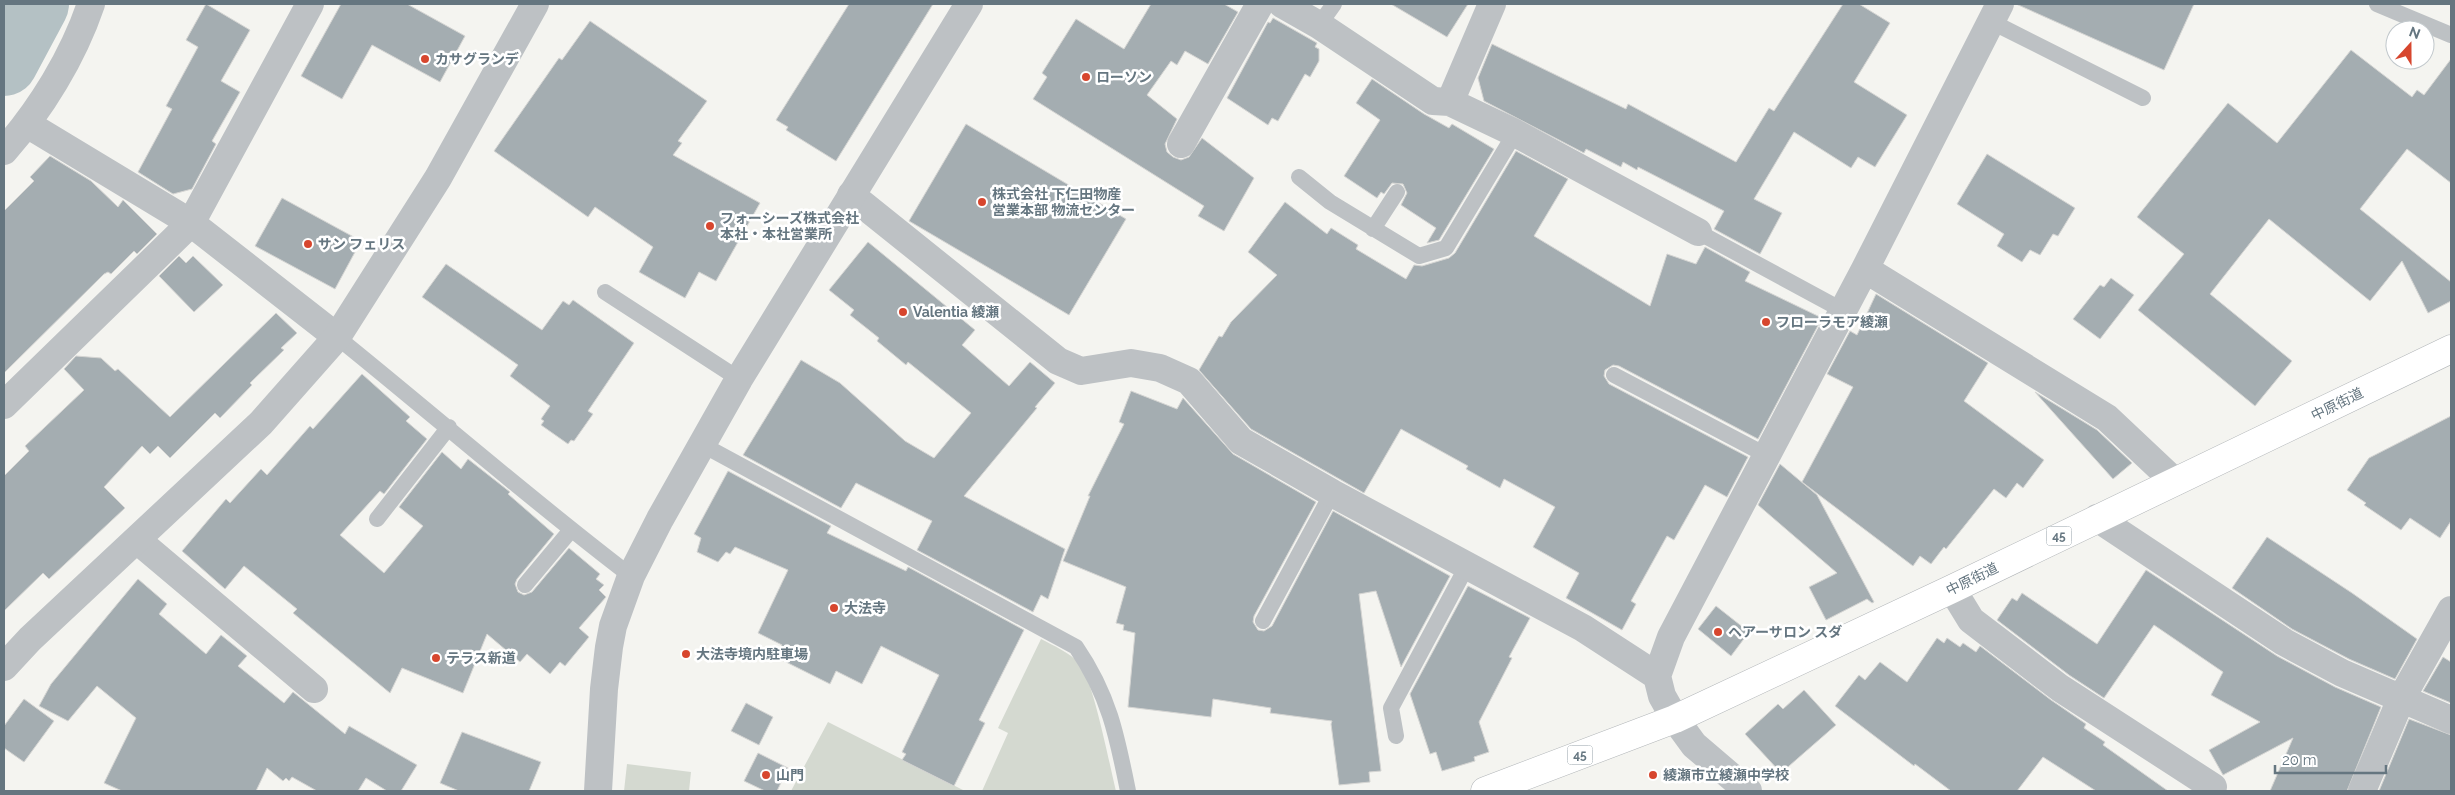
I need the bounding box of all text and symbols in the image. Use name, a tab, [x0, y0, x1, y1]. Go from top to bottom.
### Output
north arrow	[2385, 20, 2435, 70]
text: N	[2407, 23, 2423, 42]
place label: カサグランデ	[435, 51, 519, 67]
marker: カサグランデ	[419, 53, 431, 65]
place label: ローソン	[1096, 69, 1152, 85]
marker: ローソン	[1080, 71, 1092, 83]
place label: 株式会社 下仁田物産 営業本部 物流センター	[992, 186, 1135, 218]
marker: 株式会社 下仁田物産 営業本部 物流センター	[976, 196, 988, 208]
place label: フォーシーズ株式会社 本社・本社営業所	[720, 210, 859, 242]
marker: フォーシーズ株式会社 本社・本社営業所	[704, 220, 716, 232]
place label: サン フェリス	[318, 236, 405, 252]
marker: サン フェリス	[302, 238, 314, 250]
place label: Valentia 綾瀬	[913, 304, 999, 320]
marker: Valentia 綾瀬	[897, 306, 909, 318]
place label: フローラモア綾瀬	[1776, 314, 1888, 330]
marker: フローラモア綾瀬	[1760, 316, 1772, 328]
street label: 中原街道	[2308, 385, 2366, 423]
road number: 45	[2046, 526, 2072, 546]
street label: 中原街道	[1943, 560, 2001, 598]
place label: 大法寺	[844, 600, 886, 616]
marker: 大法寺	[828, 602, 840, 614]
place label: ヘアーサロン スダ	[1728, 624, 1842, 640]
marker: ヘアーサロン スダ	[1712, 626, 1724, 638]
place label: 大法寺境内駐車場	[696, 646, 808, 662]
marker: 大法寺境内駐車場	[680, 648, 692, 660]
place label: テラス新道	[446, 650, 516, 666]
marker: テラス新道	[430, 652, 442, 664]
scale bar	[2275, 742, 2386, 774]
road number: 45	[1568, 746, 1592, 764]
text: 20 m	[2282, 751, 2317, 769]
place label: 山門	[776, 767, 804, 783]
place label: 綾瀬市立綾瀬中学校	[1663, 767, 1789, 783]
marker: 山門	[760, 769, 772, 781]
marker: 綾瀬市立綾瀬中学校	[1647, 769, 1659, 781]

